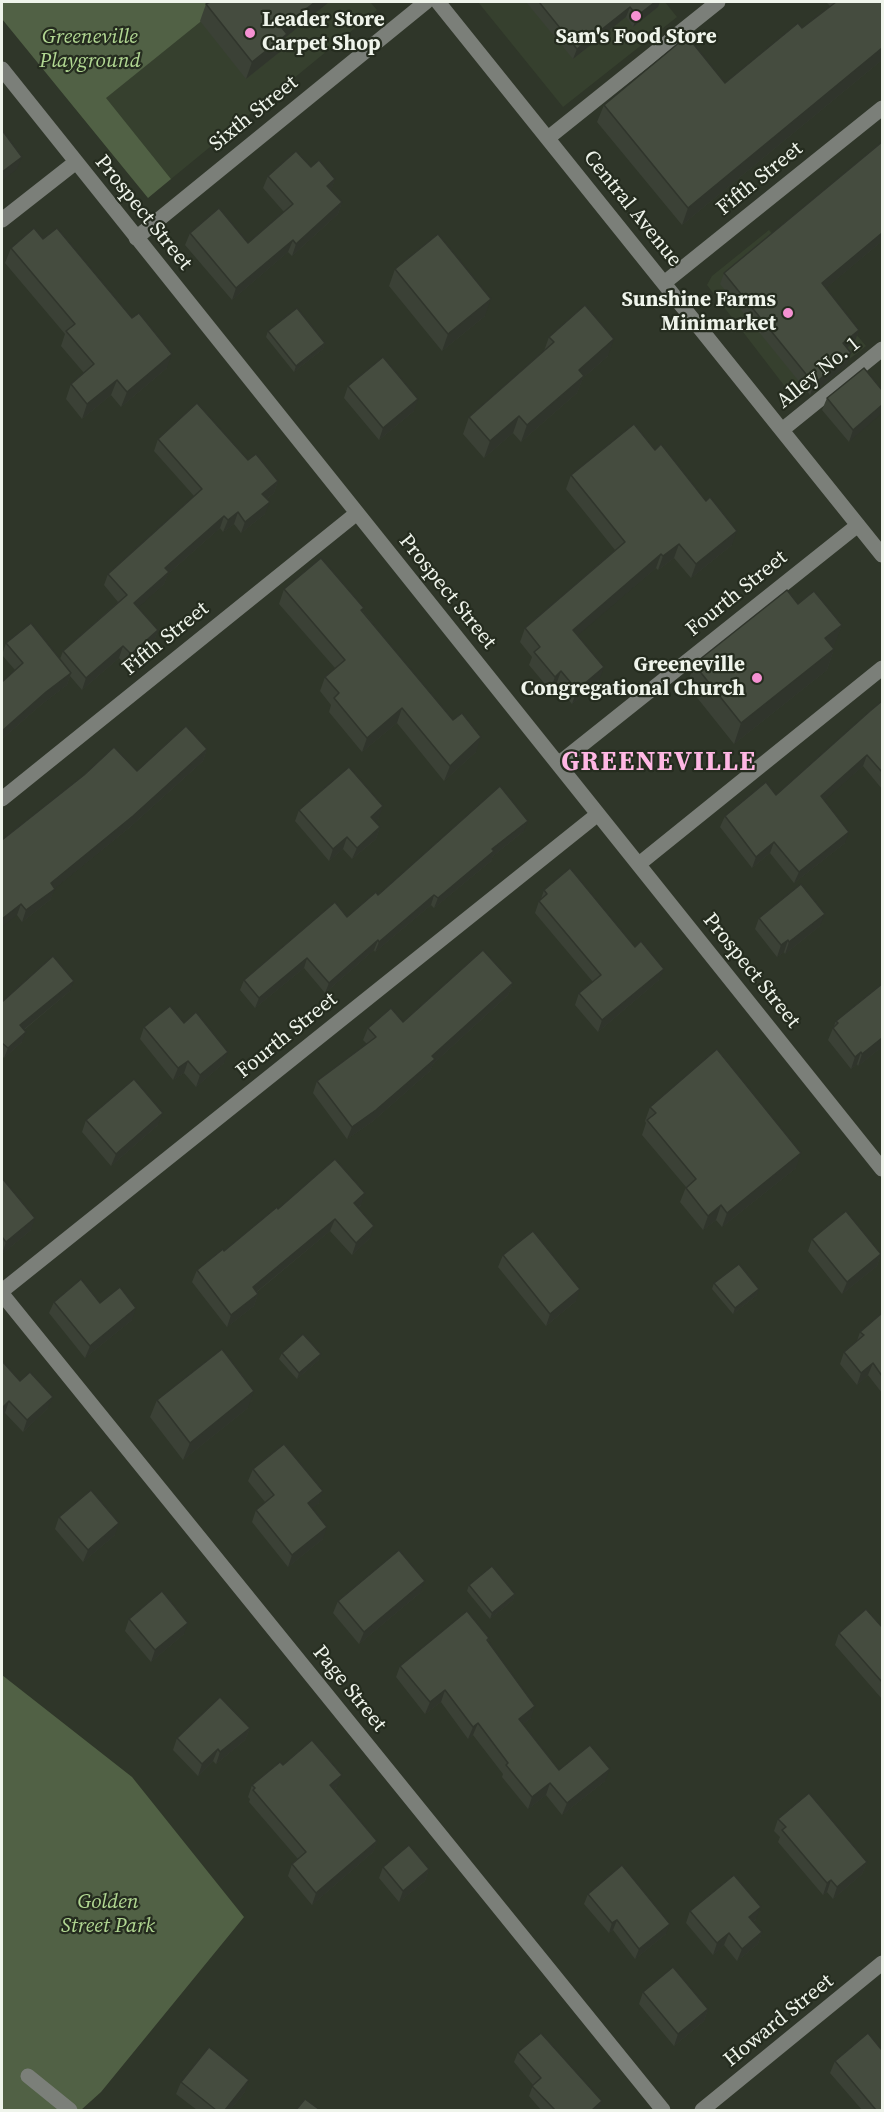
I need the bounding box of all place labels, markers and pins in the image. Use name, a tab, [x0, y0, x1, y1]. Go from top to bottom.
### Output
place label: Leader Store Carpet Shop	[262, 8, 385, 58]
marker: Sam's Food Store	[629, 9, 643, 23]
place label: Sam's Food Store	[555, 25, 717, 51]
marker: Leader Store Carpet Shop	[243, 26, 257, 40]
place label: Sunshine Farms Minimarket	[621, 288, 776, 338]
marker: Sunshine Farms Minimarket	[781, 306, 795, 320]
place label: Greeneville Congregational Church	[521, 653, 745, 703]
marker: Greeneville Congregational Church	[750, 671, 764, 685]

